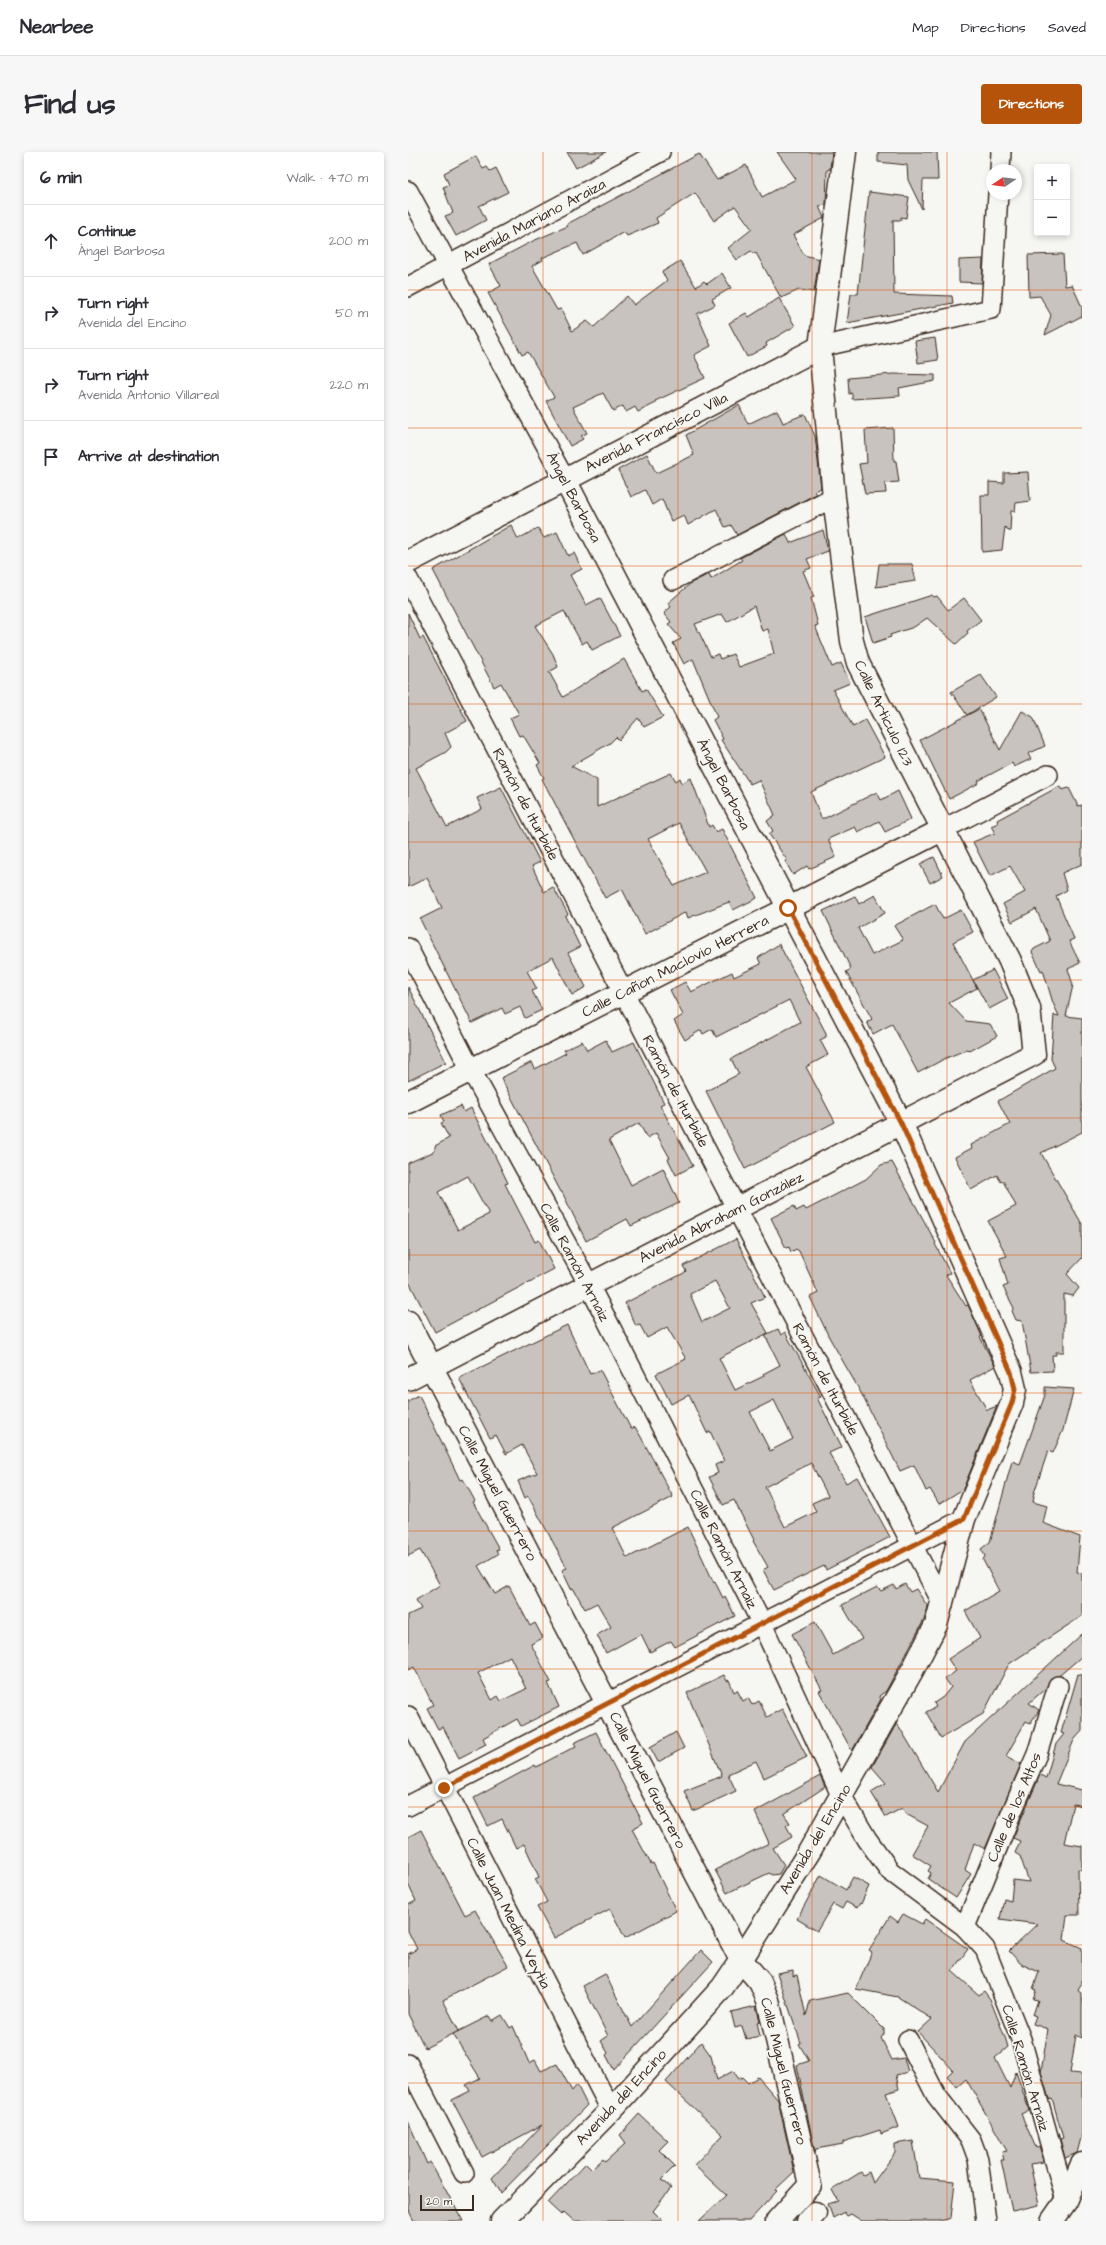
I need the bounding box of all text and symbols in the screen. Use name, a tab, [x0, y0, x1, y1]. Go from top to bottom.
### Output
text: Nearbee	[20, 14, 94, 41]
text: Map	[912, 18, 939, 38]
text: Directions	[961, 18, 1026, 38]
text: Saved	[1048, 18, 1086, 38]
button: Directions	[981, 84, 1082, 124]
text: Find us	[24, 85, 115, 124]
north arrow	[986, 164, 1022, 200]
map controls	[1034, 164, 1070, 236]
button: +	[1034, 164, 1070, 200]
text: 6 min	[40, 166, 82, 190]
text: Walk · 470 m	[287, 169, 368, 187]
street label: Avenida Mariano Araiza	[459, 174, 610, 267]
button: −	[1034, 200, 1070, 236]
text: Continue	[78, 221, 136, 242]
icon: ahead	[40, 230, 62, 252]
text: 200 m	[329, 232, 368, 250]
text: Ángel Barbosa	[78, 242, 165, 260]
text: Turn right	[78, 293, 149, 314]
icon: right	[40, 302, 62, 324]
text: 50 m	[335, 304, 368, 322]
text: Avenida del Encino	[78, 314, 186, 332]
text: Turn right	[78, 365, 149, 386]
icon: right	[40, 374, 62, 396]
text: 220 m	[330, 376, 368, 394]
text: Avenida Antonio Villareal	[78, 386, 219, 404]
street label: Avenida Francisco Villa	[581, 387, 732, 478]
icon: arrive	[40, 446, 62, 468]
text: Arrive at destination	[78, 446, 219, 467]
street label: Ángel Barbosa	[540, 448, 606, 547]
street label: Calle Articulo 123	[849, 657, 918, 770]
street label: Ángel Barbosa	[691, 735, 756, 834]
street label: Ramón de Iturbide	[487, 744, 564, 864]
route start	[779, 899, 797, 917]
street label: Calle Cañon Maclovio Herrera	[578, 910, 773, 1023]
street label: Ramón de Iturbide	[637, 1031, 714, 1151]
street label: Avenida Abraham González	[635, 1166, 808, 1268]
street label: Calle Ramón Arnaiz	[534, 1199, 615, 1326]
street label: Ramón de Iturbide	[787, 1319, 864, 1439]
street label: Calle Miguel Guerrero	[452, 1422, 543, 1566]
street label: Calle Ramón Arnaiz	[684, 1486, 763, 1613]
street label: Calle Miguel Guerrero	[603, 1708, 691, 1853]
street label: Calle de los Altos	[982, 1749, 1047, 1865]
route end	[435, 1779, 453, 1797]
street label: Avenida del Encino	[774, 1780, 857, 1898]
street label: Calle Juan Medina Veytia	[460, 1834, 556, 1993]
street label: Calle Miguel Guerrero	[754, 1995, 812, 2148]
street label: Calle Ramón Arnaiz	[996, 2002, 1055, 2135]
street label: Avenida del Encino	[571, 2044, 672, 2150]
scale bar	[420, 2193, 474, 2212]
text: 20 m	[426, 2194, 452, 2209]

